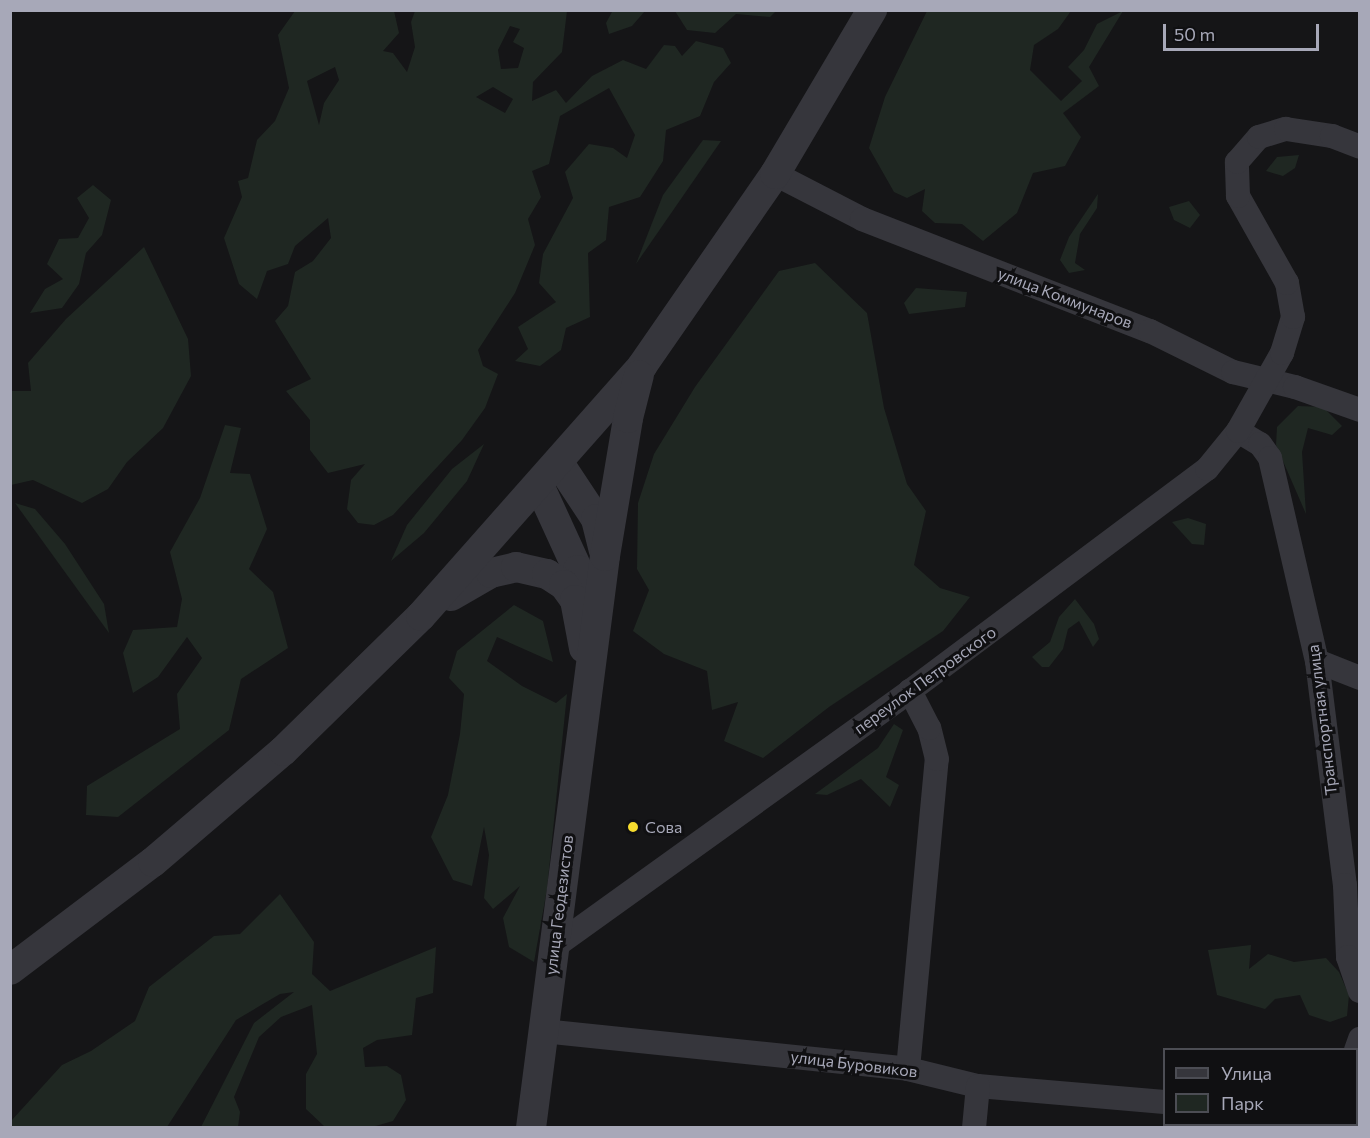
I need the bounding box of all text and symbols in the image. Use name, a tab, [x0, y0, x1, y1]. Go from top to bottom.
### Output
scale bar	[1166, 12, 1322, 50]
text: 50 m	[1174, 23, 1215, 45]
street label: улица Коммунаров	[995, 264, 1135, 332]
street label: переулок Петровского	[850, 622, 1000, 738]
street label: Транспортная улица	[1303, 644, 1341, 796]
place label: Сова	[645, 817, 682, 837]
marker: Сова	[626, 820, 640, 834]
street label: улица Геодезистов	[541, 834, 577, 976]
street label: улица Буровиков	[790, 1047, 918, 1081]
legend	[1163, 1048, 1358, 1126]
text: Улица	[1221, 1062, 1272, 1084]
text: Парк	[1221, 1092, 1264, 1114]

